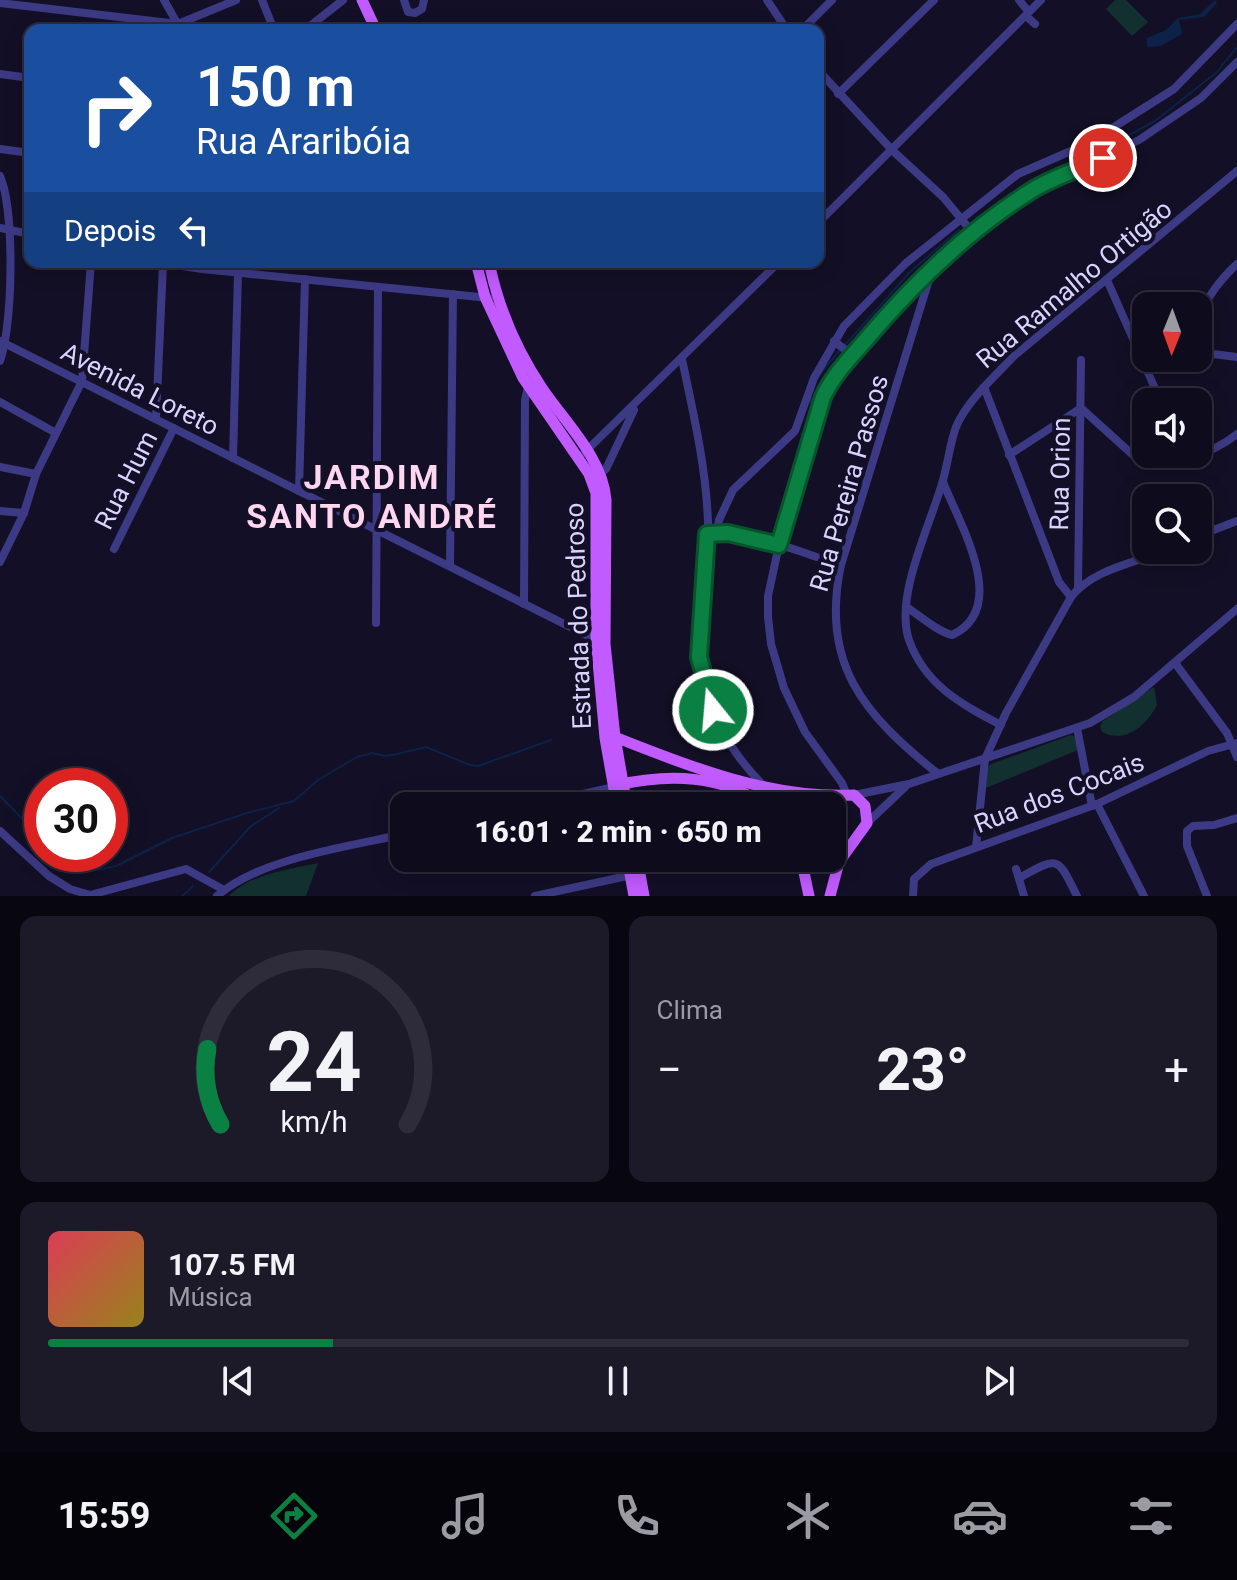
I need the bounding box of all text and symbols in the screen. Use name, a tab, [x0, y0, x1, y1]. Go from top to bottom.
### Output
text: 150 m	[196, 54, 355, 120]
icon: right	[64, 56, 168, 160]
text: Rua Araribóia	[196, 121, 411, 163]
pin	[1069, 124, 1137, 192]
icon: arrive	[1081, 136, 1125, 180]
street label: Rua Ramalho Ortigão	[970, 194, 1178, 374]
icon: left	[172, 208, 216, 252]
text: Depois	[64, 213, 156, 248]
north arrow	[1132, 292, 1212, 372]
map controls	[1132, 292, 1212, 564]
street label: Avenida Loreto	[56, 336, 224, 442]
street label: Rua Pereira Passos	[804, 371, 894, 595]
button: sound	[1132, 388, 1212, 468]
street label: Rua Orion	[1044, 417, 1076, 531]
street label: Rua Hum	[88, 426, 164, 534]
district label: JARDIM SANTO ANDRÉ	[246, 457, 498, 536]
button: search	[1132, 484, 1212, 564]
street label: Estrada do Pedroso	[559, 502, 597, 730]
position arrow	[671, 668, 755, 752]
street label: Rua dos Cocais	[970, 747, 1148, 839]
speed limit sign: 30	[24, 768, 128, 872]
text: 16:01 · 2 min · 650 m	[474, 814, 762, 849]
text: Clima	[657, 995, 723, 1025]
text: 24	[267, 1014, 362, 1111]
text: 23°	[876, 1034, 969, 1105]
text: −	[657, 1044, 682, 1096]
text: +	[1164, 1044, 1189, 1096]
text: km/h	[281, 1105, 348, 1139]
text: 107.5 FM	[168, 1247, 296, 1282]
text: Música	[168, 1282, 253, 1312]
icon: previous	[216, 1359, 260, 1403]
icon: pause	[596, 1359, 640, 1403]
icon: next	[977, 1359, 1021, 1403]
icon: directions	[266, 1488, 322, 1544]
icon: music	[437, 1488, 493, 1544]
icon: phone	[609, 1488, 665, 1544]
icon: climate	[780, 1488, 836, 1544]
icon: car	[952, 1488, 1008, 1544]
icon: filters	[1123, 1488, 1179, 1544]
text: 15:59	[58, 1495, 150, 1537]

